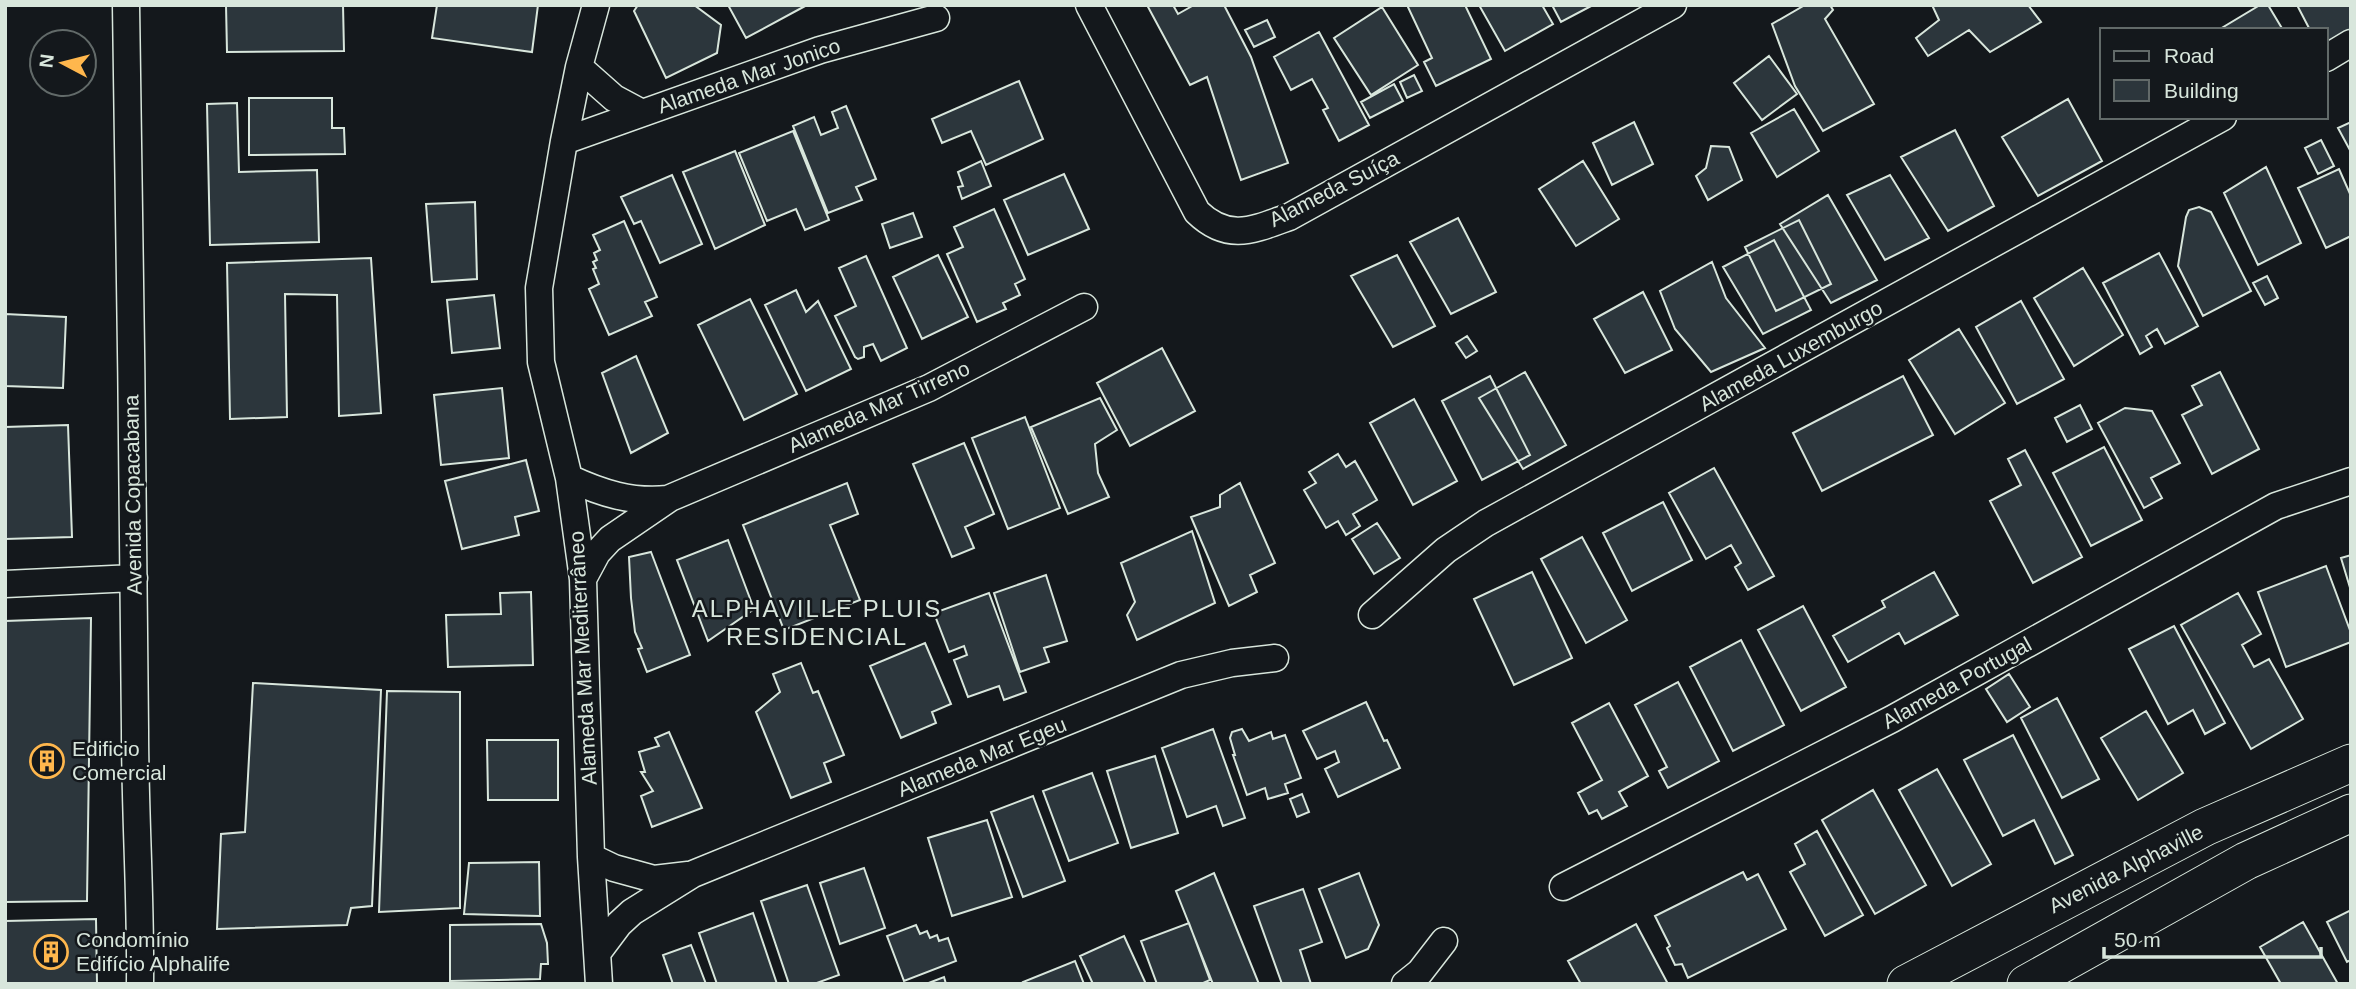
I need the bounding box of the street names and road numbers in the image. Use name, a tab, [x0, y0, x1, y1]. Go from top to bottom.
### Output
street label: Alameda Mar Jonico	[655, 33, 843, 118]
street label: Alameda Suíça	[1265, 146, 1403, 231]
street label: Alameda Luxemburgo	[1695, 296, 1886, 415]
street label: Alameda Mar Tirreno	[785, 356, 973, 457]
street label: Avenida Copacabana	[119, 394, 146, 595]
street label: Alameda Mar Mediterrâneo	[564, 530, 601, 786]
street label: Alameda Portugal	[1878, 632, 2035, 733]
street label: Alameda Mar Egeu	[894, 712, 1069, 801]
street label: Avenida Alphaville	[2045, 820, 2207, 917]

